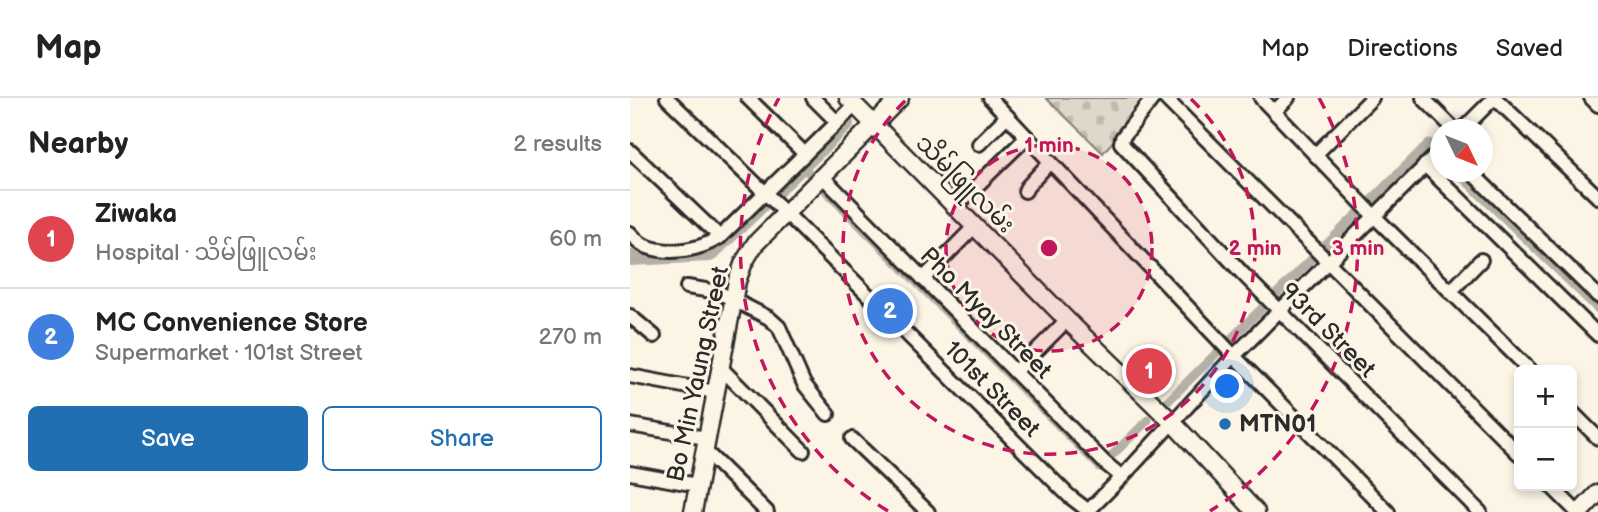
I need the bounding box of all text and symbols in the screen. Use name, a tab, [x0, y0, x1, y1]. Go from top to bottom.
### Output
text: Map	[35, 28, 101, 68]
text: Map	[1261, 34, 1309, 63]
text: Directions	[1347, 34, 1458, 63]
text: Saved	[1496, 34, 1563, 63]
north arrow	[1430, 119, 1493, 182]
text: Nearby	[28, 126, 128, 162]
street label: သိမ်ဖြူလမ်း	[907, 127, 1022, 242]
text: 2 results	[513, 130, 602, 158]
text: 1 min	[1024, 133, 1074, 158]
text: Ziwaka	[95, 199, 177, 230]
text: 1	[46, 225, 56, 253]
text: 60 m	[549, 225, 602, 253]
centre of rings	[1037, 236, 1061, 260]
text: 2 min	[1228, 236, 1282, 261]
text: 3 min	[1332, 236, 1384, 261]
text: Hospital · သိမ်ဖြူလမ်း	[95, 239, 317, 267]
street label: Pho Myay Street	[914, 241, 1058, 385]
street label: Bo Min Yaung Street	[661, 263, 735, 484]
street label: 93rd Street	[1274, 276, 1382, 384]
pin: 2	[867, 285, 913, 337]
text: MC Convenience Store	[95, 308, 368, 339]
text: 2	[44, 323, 58, 351]
text: 270 m	[538, 323, 602, 351]
street label: 101st Street	[938, 335, 1046, 443]
text: Supermarket · 101st Street	[95, 339, 363, 367]
pin: 1	[1126, 345, 1172, 397]
map controls	[1514, 365, 1577, 491]
button: +	[1514, 365, 1577, 428]
your location	[1210, 369, 1244, 403]
button: Save	[28, 406, 308, 471]
button: Share	[322, 406, 602, 471]
place label: MTN01	[1239, 410, 1316, 439]
marker: MTN01	[1217, 416, 1233, 432]
button: −	[1514, 428, 1577, 491]

